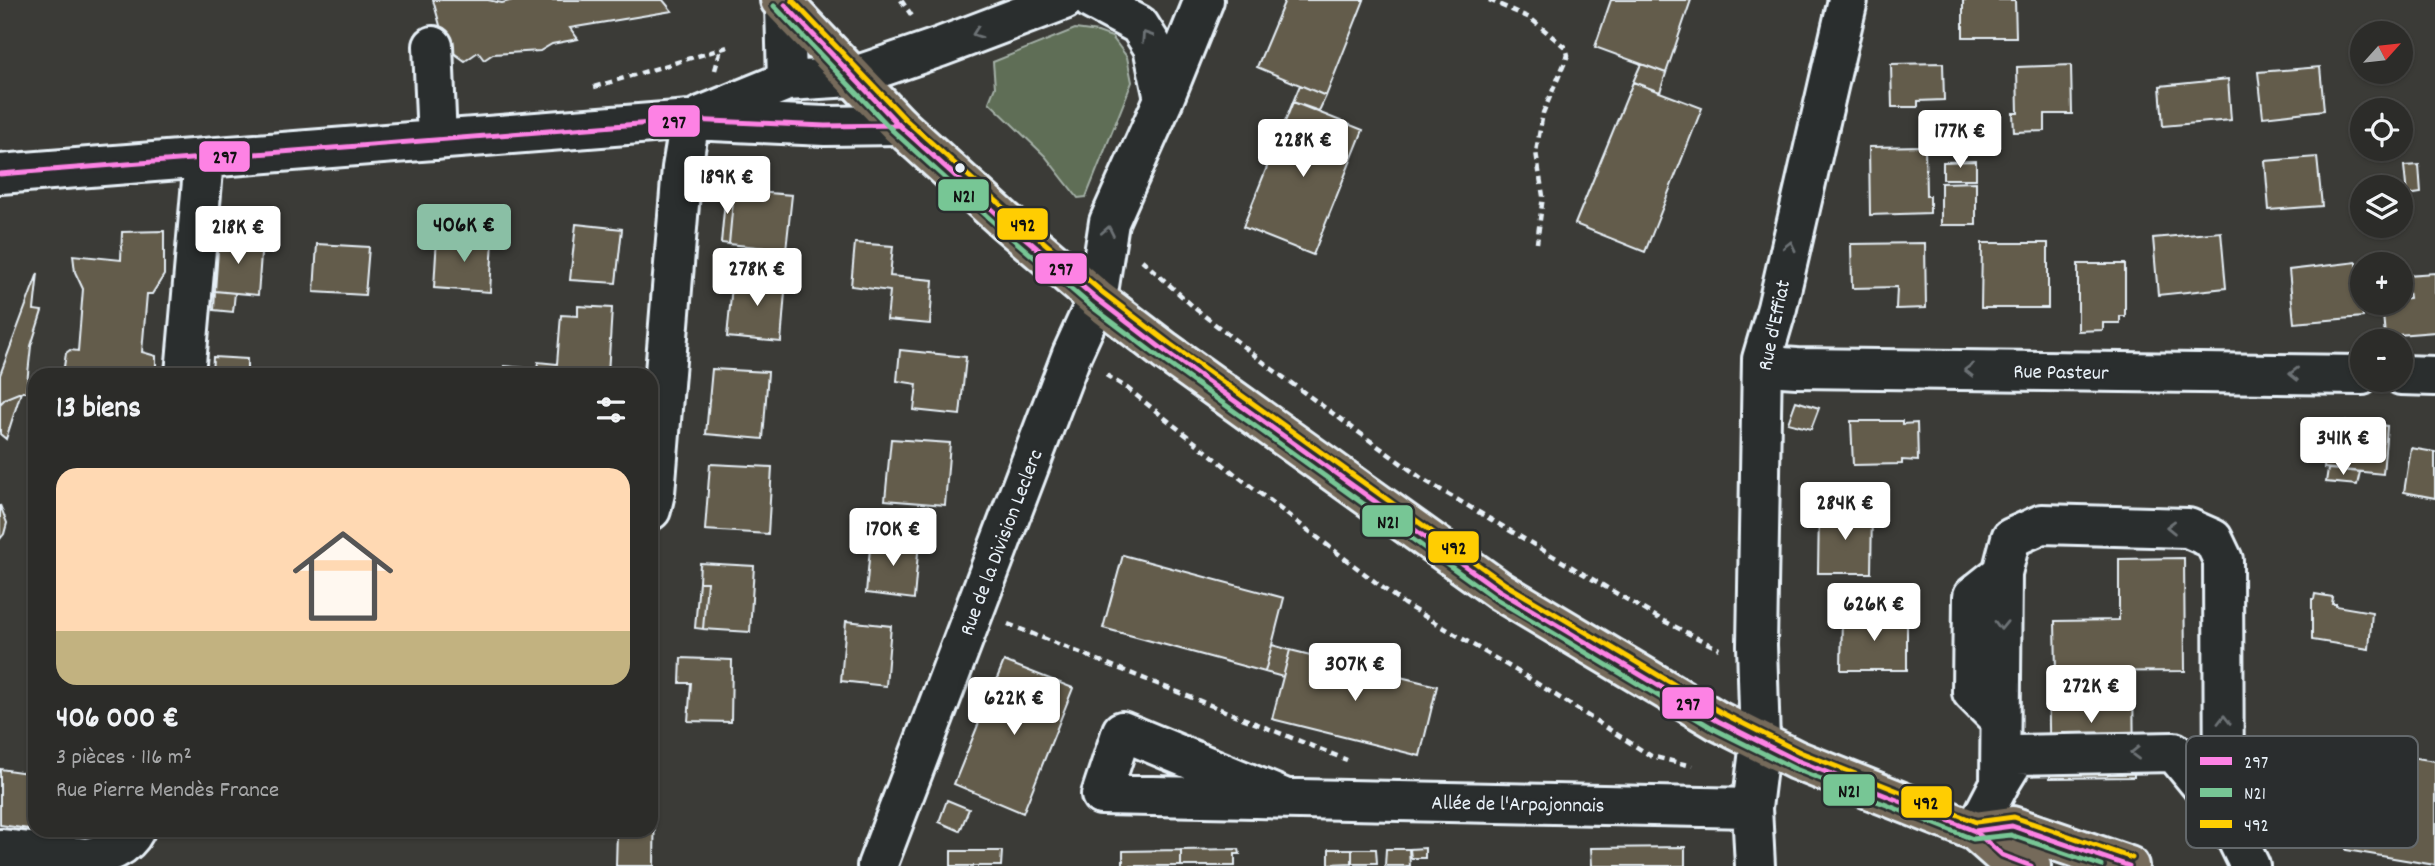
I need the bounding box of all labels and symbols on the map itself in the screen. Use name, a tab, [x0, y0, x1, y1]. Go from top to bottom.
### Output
north arrow	[2350, 21, 2413, 84]
one-way arrow	[972, 25, 984, 39]
one-way arrow	[1141, 31, 1154, 44]
line badge: 297	[647, 104, 701, 138]
pin: 177K €	[1903, 110, 2017, 170]
text: 297	[662, 111, 686, 138]
pin: 228K €	[1246, 120, 1360, 179]
line badge: 297	[198, 140, 251, 173]
text: 297	[213, 146, 237, 173]
pin: 189K €	[670, 156, 784, 216]
unlabelled marker	[953, 161, 967, 175]
line badge: N21	[937, 178, 990, 212]
text: N21	[953, 185, 975, 212]
pin: 406K €	[407, 204, 521, 264]
pin: 218K €	[181, 206, 295, 266]
line badge: 492	[996, 207, 1049, 241]
text: 492	[1011, 214, 1035, 241]
one-way arrow	[1100, 225, 1115, 237]
one-way arrow	[1782, 240, 1797, 252]
pin: 278K €	[700, 248, 814, 308]
line badge: 297	[1034, 252, 1088, 285]
text: 297	[1049, 258, 1073, 285]
street label: Rue d'Effiat	[1752, 277, 1800, 374]
street label: Rue Pasteur	[2013, 358, 2109, 390]
one-way arrow	[1963, 362, 1974, 378]
one-way arrow	[2289, 366, 2299, 382]
pin: 341K €	[2286, 418, 2400, 477]
street label: Rue de la Division Leclerc	[953, 446, 1052, 641]
pin: 284K €	[1788, 482, 1902, 542]
line badge: N21	[1361, 504, 1414, 538]
pin: 170K €	[836, 508, 950, 568]
text: N21	[1377, 511, 1399, 538]
one-way arrow	[2166, 520, 2177, 535]
line badge: 492	[1427, 530, 1480, 564]
text: 492	[1442, 537, 1466, 564]
pin: 626K €	[1817, 584, 1931, 643]
one-way arrow	[1993, 620, 2009, 631]
pin: 307K €	[1298, 644, 1412, 703]
pin: 272K €	[2034, 666, 2148, 725]
pin: 622K €	[957, 678, 1071, 737]
line badge: 297	[1661, 686, 1715, 720]
text: 297	[1676, 693, 1700, 720]
one-way arrow	[2216, 714, 2232, 725]
legend	[2186, 736, 2418, 848]
one-way arrow	[2130, 745, 2140, 761]
text: 297	[2244, 751, 2268, 778]
line badge: N21	[1822, 773, 1876, 807]
text: N21	[1838, 780, 1860, 807]
text: N21	[2244, 782, 2266, 809]
line badge: 492	[1900, 785, 1953, 819]
street label: Allée de l'Arpajonnais	[1431, 789, 1605, 823]
text: 492	[1914, 792, 1938, 819]
text: 492	[2244, 814, 2269, 841]

